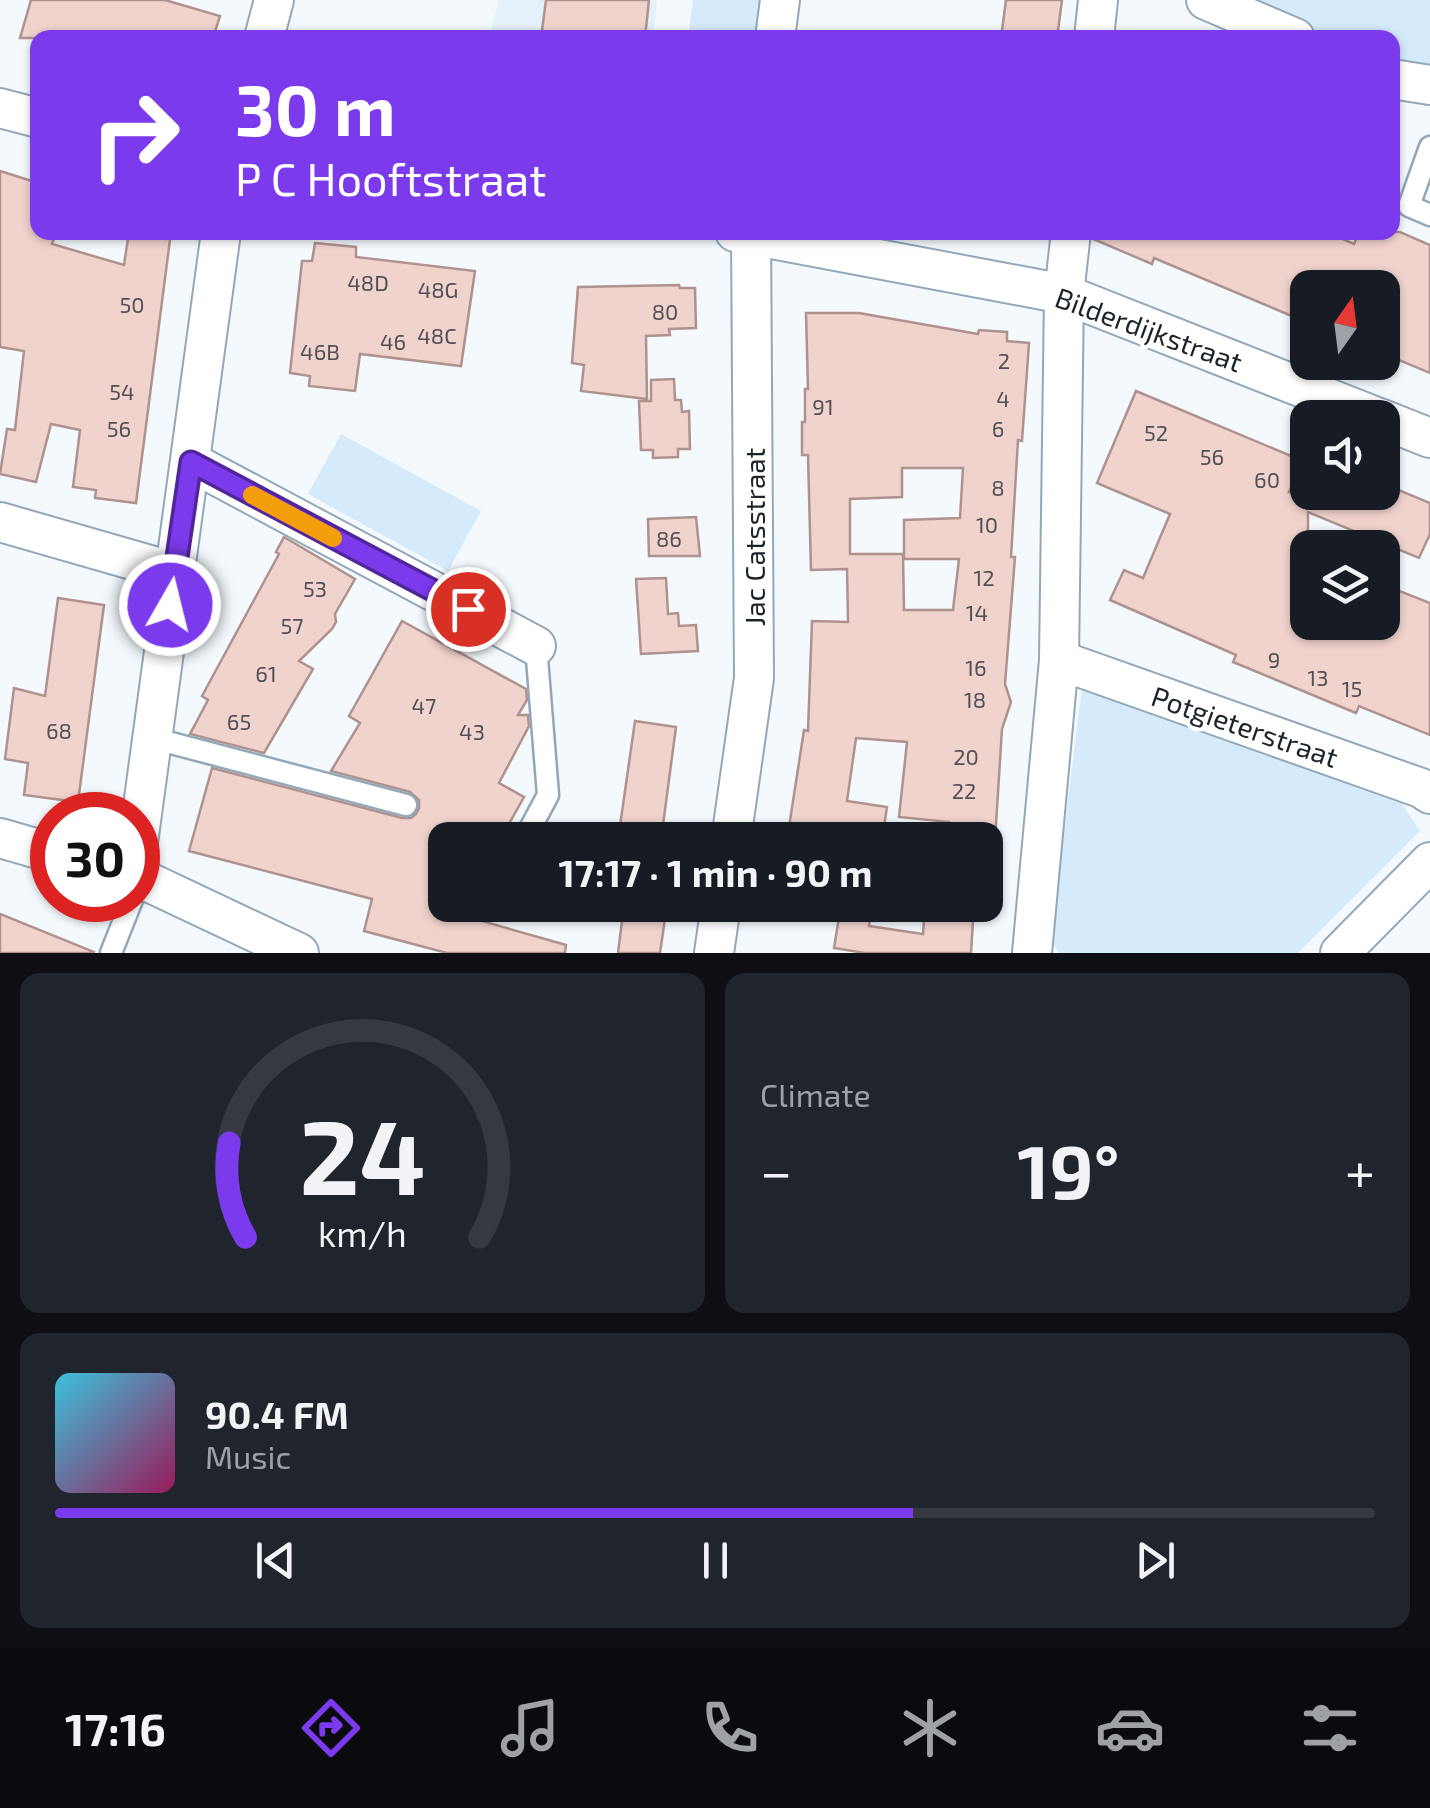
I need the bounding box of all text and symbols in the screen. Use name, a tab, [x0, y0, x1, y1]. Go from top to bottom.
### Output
text: 30 m	[235, 66, 396, 150]
icon: right	[70, 70, 200, 200]
text: P C Hooftstraat	[235, 151, 546, 205]
house number: 48D	[347, 269, 389, 295]
north arrow	[1290, 270, 1400, 380]
map controls	[1290, 270, 1400, 640]
house number: 48G	[418, 276, 458, 302]
street label: Bilderdijkstraat	[1051, 279, 1247, 379]
house number: 50	[119, 291, 145, 317]
house number: 80	[652, 298, 678, 324]
house number: 48C	[417, 322, 457, 348]
house number: 46	[380, 328, 406, 354]
house number: 46B	[300, 338, 340, 364]
house number: 2	[998, 347, 1010, 373]
house number: 54	[109, 378, 135, 404]
house number: 4	[996, 385, 1010, 411]
house number: 91	[812, 393, 834, 419]
button: sound	[1290, 400, 1400, 510]
house number: 56	[107, 415, 131, 441]
house number: 6	[992, 415, 1004, 441]
house number: 52	[1144, 419, 1168, 445]
house number: 56	[1200, 443, 1224, 469]
street label: Jac Catsstraat	[737, 448, 771, 626]
house number: 60	[1254, 466, 1280, 492]
house number: 8	[991, 474, 1005, 500]
house number: 10	[976, 511, 998, 537]
house number: 86	[656, 525, 682, 551]
button: layers	[1290, 530, 1400, 640]
position arrow	[118, 553, 222, 657]
house number: 12	[973, 564, 995, 590]
pin	[426, 567, 511, 652]
house number: 53	[303, 575, 327, 601]
icon: arrive	[441, 582, 496, 637]
house number: 14	[966, 599, 988, 625]
house number: 57	[280, 612, 304, 638]
house number: 9	[1268, 646, 1280, 672]
house number: 16	[965, 654, 987, 680]
house number: 61	[255, 660, 277, 686]
house number: 13	[1308, 664, 1329, 690]
house number: 15	[1342, 675, 1362, 701]
street label: Potgieterstraat	[1147, 678, 1343, 774]
house number: 18	[964, 686, 986, 712]
house number: 47	[412, 692, 436, 718]
house number: 65	[227, 708, 251, 734]
house number: 68	[46, 717, 72, 743]
house number: 43	[459, 718, 485, 744]
house number: 20	[953, 743, 979, 769]
house number: 22	[952, 777, 976, 803]
speed limit sign: 30	[30, 792, 160, 922]
text: 17:17 · 1 min · 90 m	[558, 849, 873, 895]
text: Climate	[760, 1075, 871, 1113]
text: 24	[299, 1091, 426, 1216]
text: 19°	[1017, 1124, 1120, 1214]
text: −	[760, 1137, 792, 1203]
text: +	[1345, 1137, 1375, 1203]
text: km/h	[318, 1211, 407, 1254]
text: 90.4 FM	[205, 1391, 349, 1437]
text: Music	[205, 1437, 291, 1475]
icon: previous	[248, 1533, 303, 1588]
icon: pause	[688, 1533, 743, 1588]
icon: next	[1128, 1533, 1183, 1588]
icon: directions	[296, 1693, 366, 1763]
icon: music	[495, 1693, 565, 1763]
icon: phone	[695, 1693, 765, 1763]
icon: climate	[895, 1693, 965, 1763]
icon: car	[1095, 1693, 1165, 1763]
icon: filters	[1295, 1693, 1365, 1763]
text: 17:16	[65, 1701, 166, 1755]

